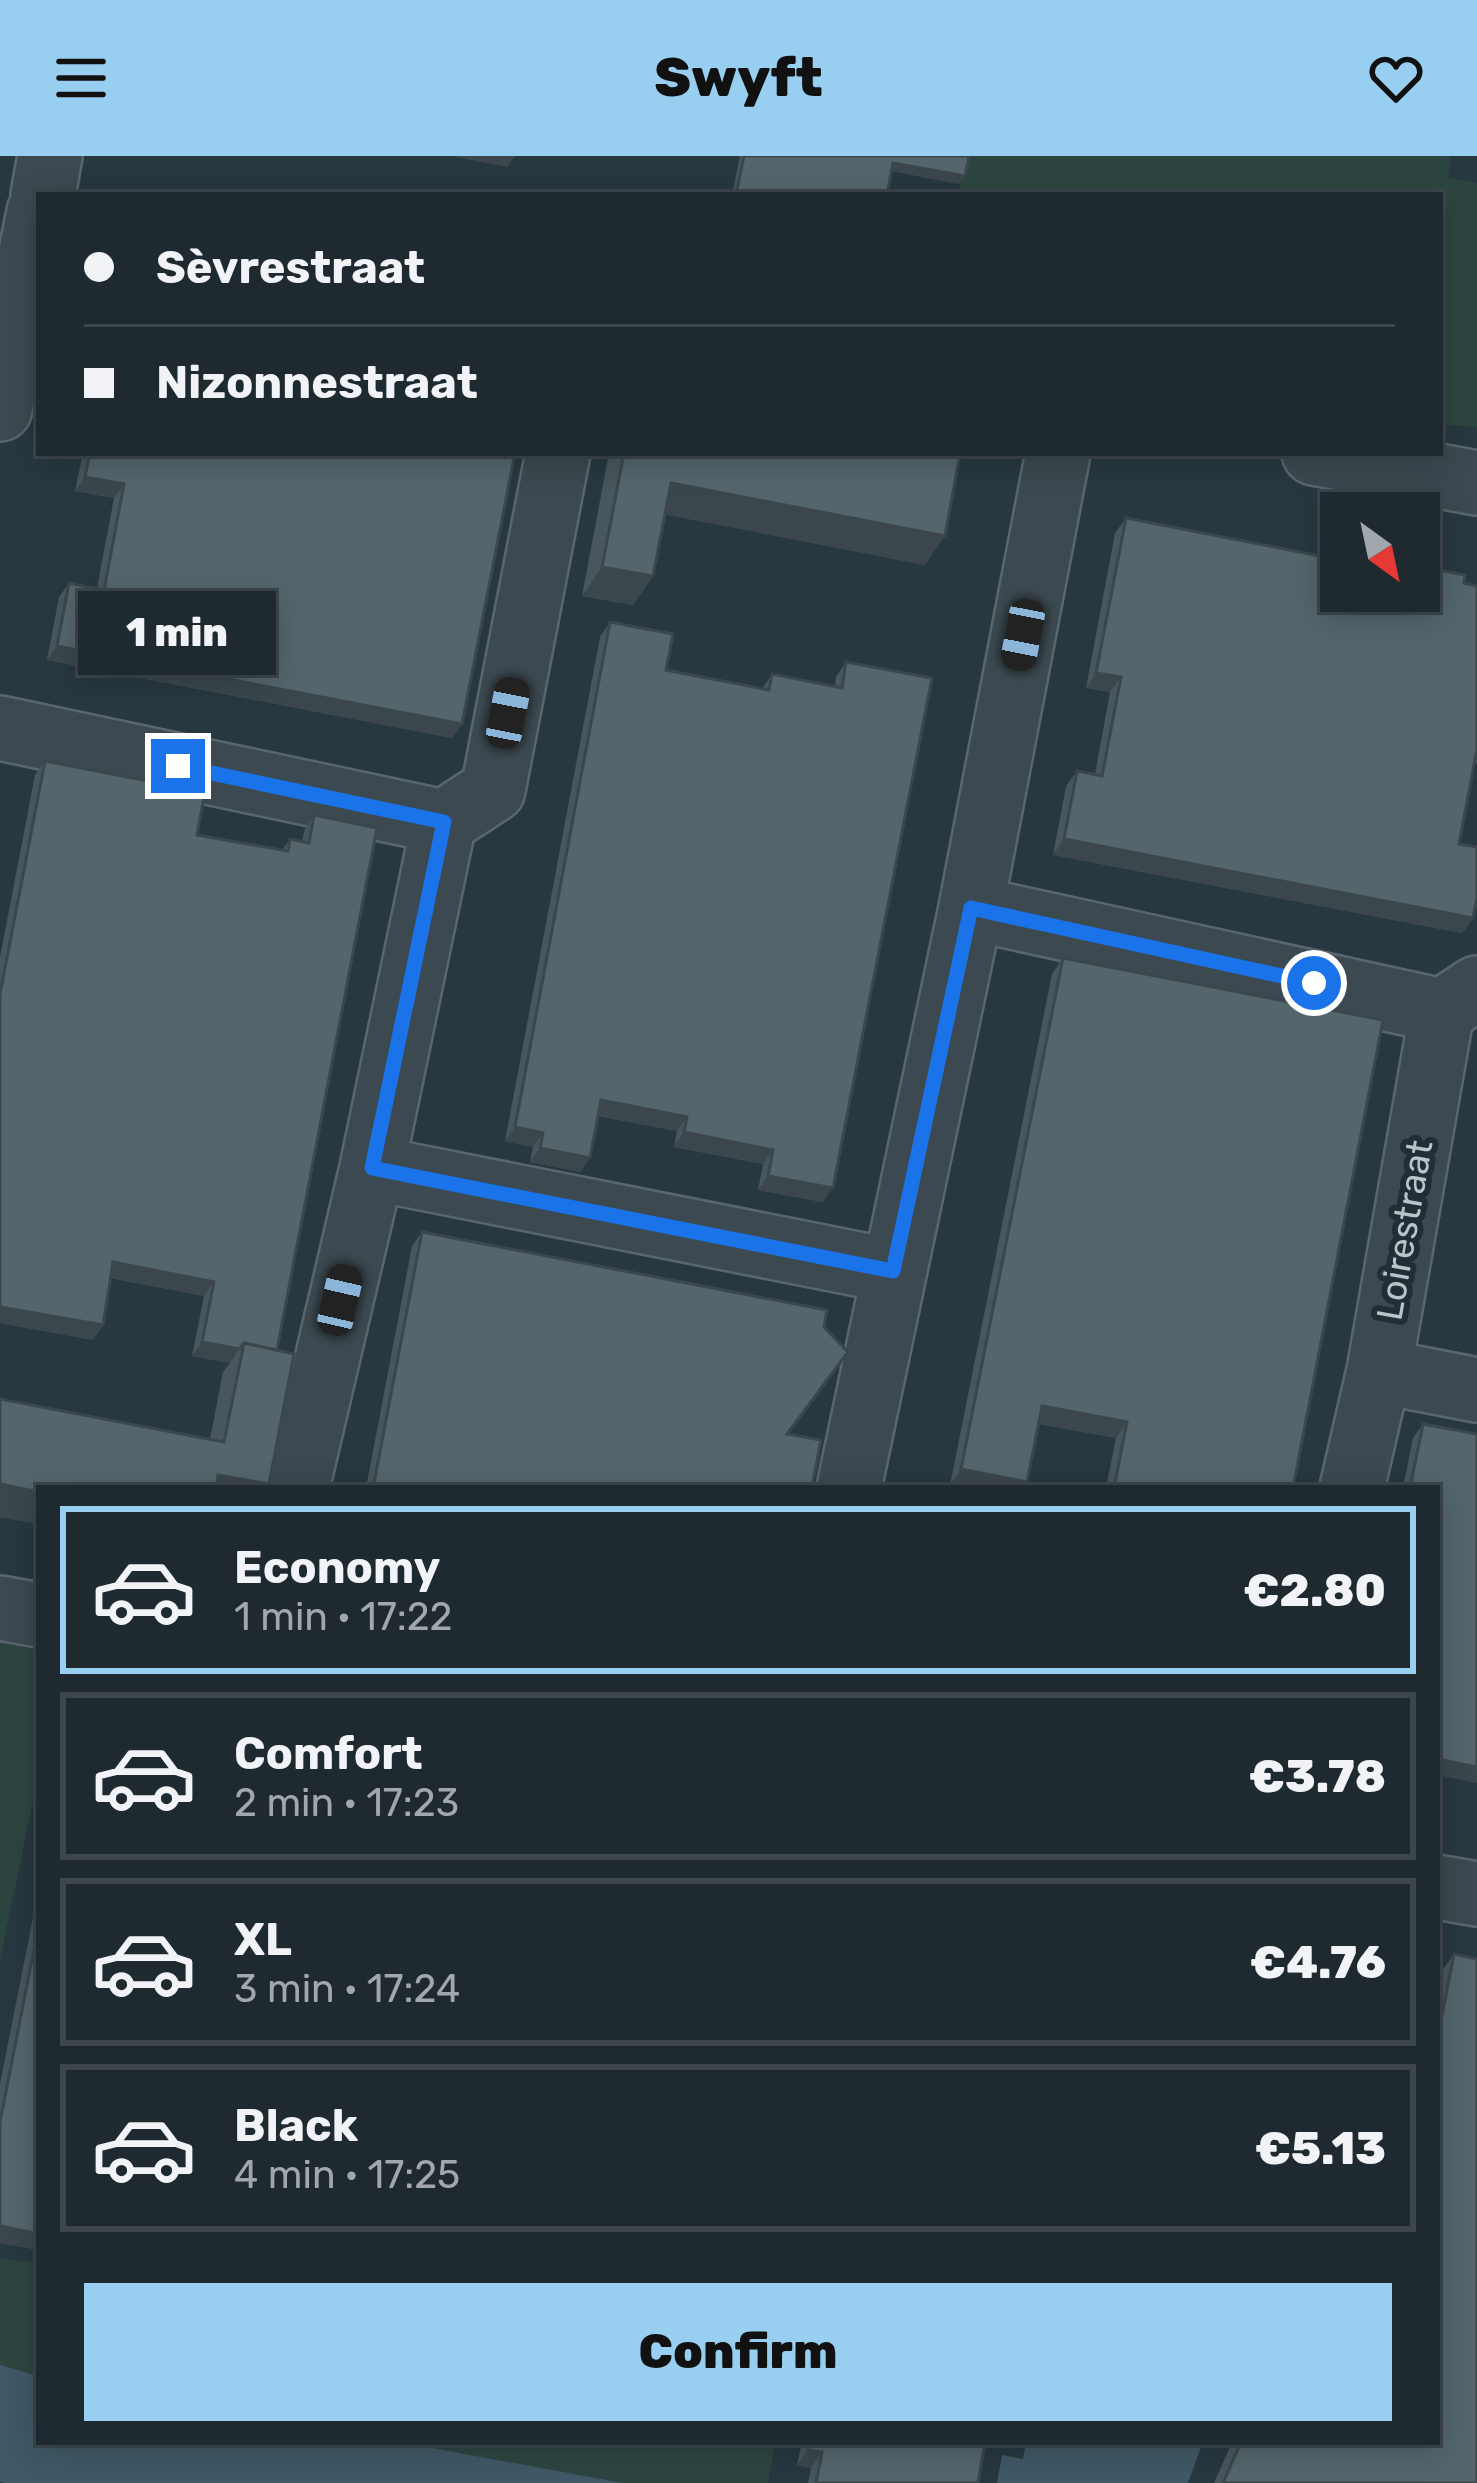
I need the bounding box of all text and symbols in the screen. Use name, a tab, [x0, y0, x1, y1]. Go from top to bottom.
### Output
icon: menu	[48, 45, 114, 111]
icon: heart	[1363, 45, 1429, 111]
text: Swyft	[654, 46, 823, 110]
text: Sèvrestraat	[156, 241, 425, 294]
text: Nizonnestraat	[156, 356, 478, 409]
north arrow	[1320, 492, 1440, 612]
map controls	[1320, 492, 1440, 612]
callout: 1 min	[79, 592, 277, 676]
car	[998, 596, 1048, 674]
text: 1 min	[126, 610, 228, 656]
car	[483, 674, 533, 752]
route end	[151, 739, 205, 793]
route start	[1287, 956, 1341, 1010]
street label: Loirestraat	[1367, 1137, 1441, 1324]
car	[314, 1261, 366, 1339]
icon: car	[90, 1536, 198, 1644]
text: Economy	[234, 1541, 440, 1594]
text: €2.80	[1243, 1564, 1386, 1617]
text: 1 min · 17:22	[234, 1594, 452, 1640]
icon: car	[90, 1722, 198, 1830]
text: Comfort	[234, 1727, 423, 1780]
text: €3.78	[1249, 1750, 1386, 1803]
text: 2 min · 17:23	[234, 1780, 459, 1826]
icon: car	[90, 1908, 198, 2016]
text: XL	[234, 1913, 292, 1966]
text: €4.76	[1250, 1936, 1386, 1989]
text: 3 min · 17:24	[234, 1966, 460, 2012]
icon: car	[90, 2094, 198, 2202]
text: Black	[234, 2099, 358, 2152]
text: €5.13	[1255, 2122, 1386, 2175]
text: 4 min · 17:25	[234, 2152, 460, 2198]
button: Confirm	[84, 2283, 1392, 2421]

